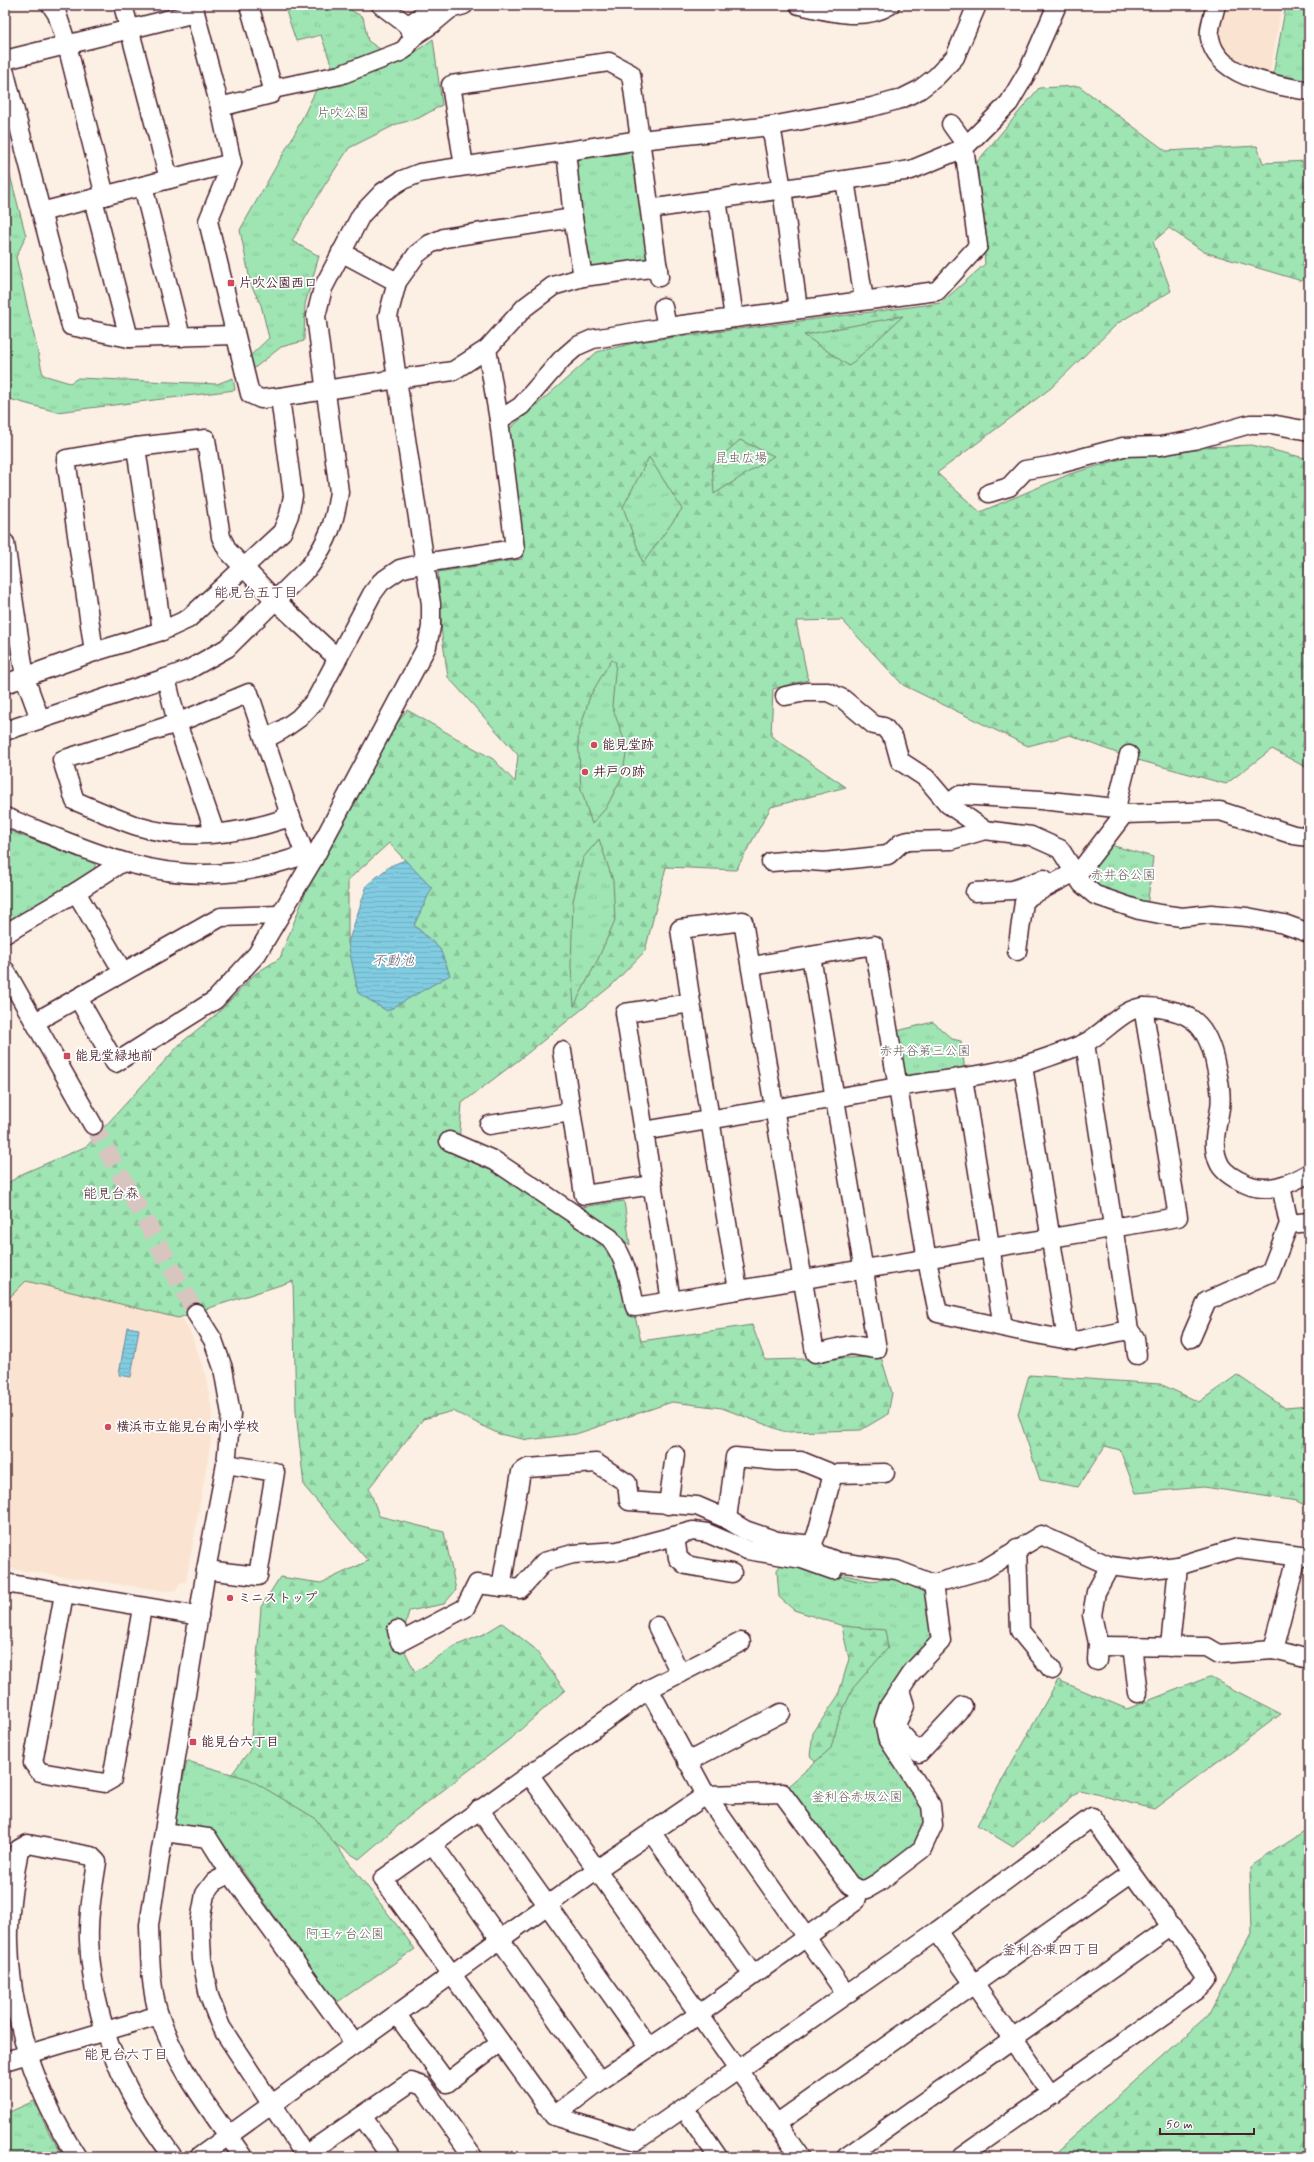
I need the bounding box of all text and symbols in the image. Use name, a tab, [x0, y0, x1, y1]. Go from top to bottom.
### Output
park label: 片吹公園	[317, 105, 369, 122]
place label: 片吹公園西口	[239, 275, 317, 292]
marker: 片吹公園西口	[226, 278, 236, 288]
park label: 昆虫広場	[715, 450, 767, 467]
district label: 能見台五丁目	[214, 584, 298, 602]
place label: 能見堂跡	[602, 737, 654, 754]
marker: 能見堂跡	[589, 740, 599, 750]
place label: 井戸の跡	[593, 764, 645, 781]
marker: 井戸の跡	[580, 767, 590, 777]
park label: 赤井谷公園	[1090, 867, 1156, 884]
water label: 不動池	[372, 952, 415, 970]
park label: 赤井谷第三公園	[879, 1043, 971, 1060]
place label: 能見堂緑地前	[75, 1048, 153, 1065]
marker: 能見堂緑地前	[62, 1051, 72, 1061]
district label: 能見台森	[83, 1185, 139, 1203]
place label: 横浜市立能見台南小学校	[116, 1419, 259, 1436]
marker: 横浜市立能見台南小学校	[103, 1422, 113, 1432]
place label: ミニストップ	[238, 1590, 317, 1607]
marker: ミニストップ	[225, 1593, 235, 1603]
place label: 能見台六丁目	[201, 1734, 279, 1751]
marker: 能見台六丁目	[188, 1737, 198, 1747]
park label: 釜利谷赤坂公園	[811, 1789, 903, 1806]
park label: 阿王ヶ台公園	[306, 1926, 384, 1943]
district label: 釜利谷東四丁目	[1002, 1941, 1100, 1959]
district label: 能見台六丁目	[84, 2046, 168, 2064]
scale bar	[1160, 2110, 1254, 2136]
text: 50 m	[1166, 2117, 1193, 2133]

